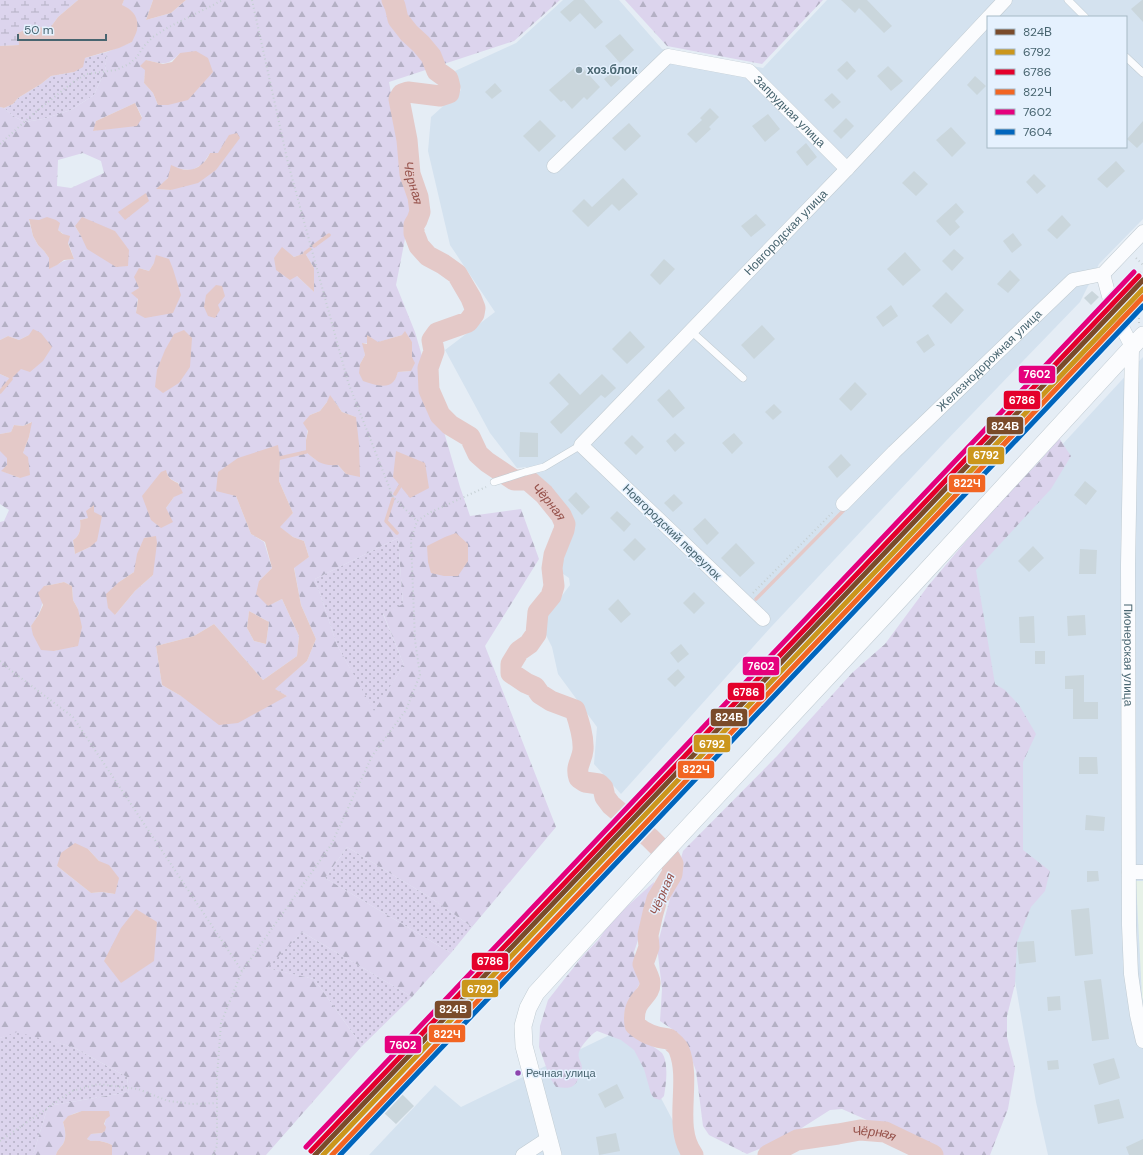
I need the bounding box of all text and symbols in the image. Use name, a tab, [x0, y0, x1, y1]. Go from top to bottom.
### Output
scale bar	[18, 16, 106, 42]
legend	[987, 16, 1127, 148]
text: 50 m	[24, 22, 53, 38]
text: 824В	[1023, 24, 1052, 40]
text: 6792	[1023, 44, 1051, 60]
place label: хоз.блок	[587, 62, 638, 78]
text: 6786	[1023, 64, 1051, 80]
marker: хоз.блок	[574, 65, 584, 75]
street label: Запрудная улица	[750, 72, 829, 151]
text: 822Ч	[1023, 84, 1052, 100]
text: 7602	[1023, 104, 1052, 120]
text: 7604	[1023, 124, 1052, 140]
water label: Чёрная	[400, 160, 427, 205]
street label: Новгородская улица	[741, 186, 831, 279]
street label: Железнодорожная улица	[933, 306, 1046, 415]
line badge: 7602	[1018, 365, 1056, 384]
text: 7602	[1024, 367, 1050, 381]
line badge: 6786	[1003, 390, 1041, 410]
text: 6786	[1009, 393, 1035, 407]
line badge: 824В	[986, 416, 1024, 435]
text: 824В	[991, 419, 1019, 433]
line badge: 6792	[967, 446, 1005, 465]
text: 6792	[973, 448, 999, 462]
line badge: 822Ч	[948, 474, 986, 493]
text: 822Ч	[953, 476, 981, 490]
water label: Чёрная	[529, 479, 571, 523]
street label: Новгородский переулок	[619, 481, 725, 584]
street label: Пионерская улица	[1120, 603, 1136, 707]
line badge: 7602	[742, 656, 780, 676]
text: 7602	[748, 659, 774, 673]
line badge: 6786	[727, 682, 765, 701]
text: 6786	[733, 685, 759, 699]
line badge: 824В	[710, 708, 748, 727]
text: 824В	[715, 710, 743, 724]
line badge: 6792	[693, 734, 731, 753]
text: 6792	[699, 737, 725, 751]
line badge: 822Ч	[677, 760, 715, 779]
text: 822Ч	[682, 762, 710, 776]
water label: Чёрная	[645, 870, 679, 918]
line badge: 6786	[471, 952, 509, 971]
text: 6786	[477, 954, 503, 968]
line badge: 6792	[461, 979, 499, 998]
text: 6792	[467, 982, 493, 996]
line badge: 824В	[434, 1000, 472, 1019]
text: 824В	[439, 1002, 467, 1016]
line badge: 822Ч	[428, 1024, 466, 1043]
text: 822Ч	[433, 1027, 461, 1041]
line badge: 7602	[384, 1035, 422, 1054]
text: 7602	[390, 1038, 416, 1052]
place label: Речная улица	[526, 1066, 597, 1080]
marker: Речная улица	[513, 1068, 523, 1078]
water label: Чёрная	[851, 1121, 899, 1145]

